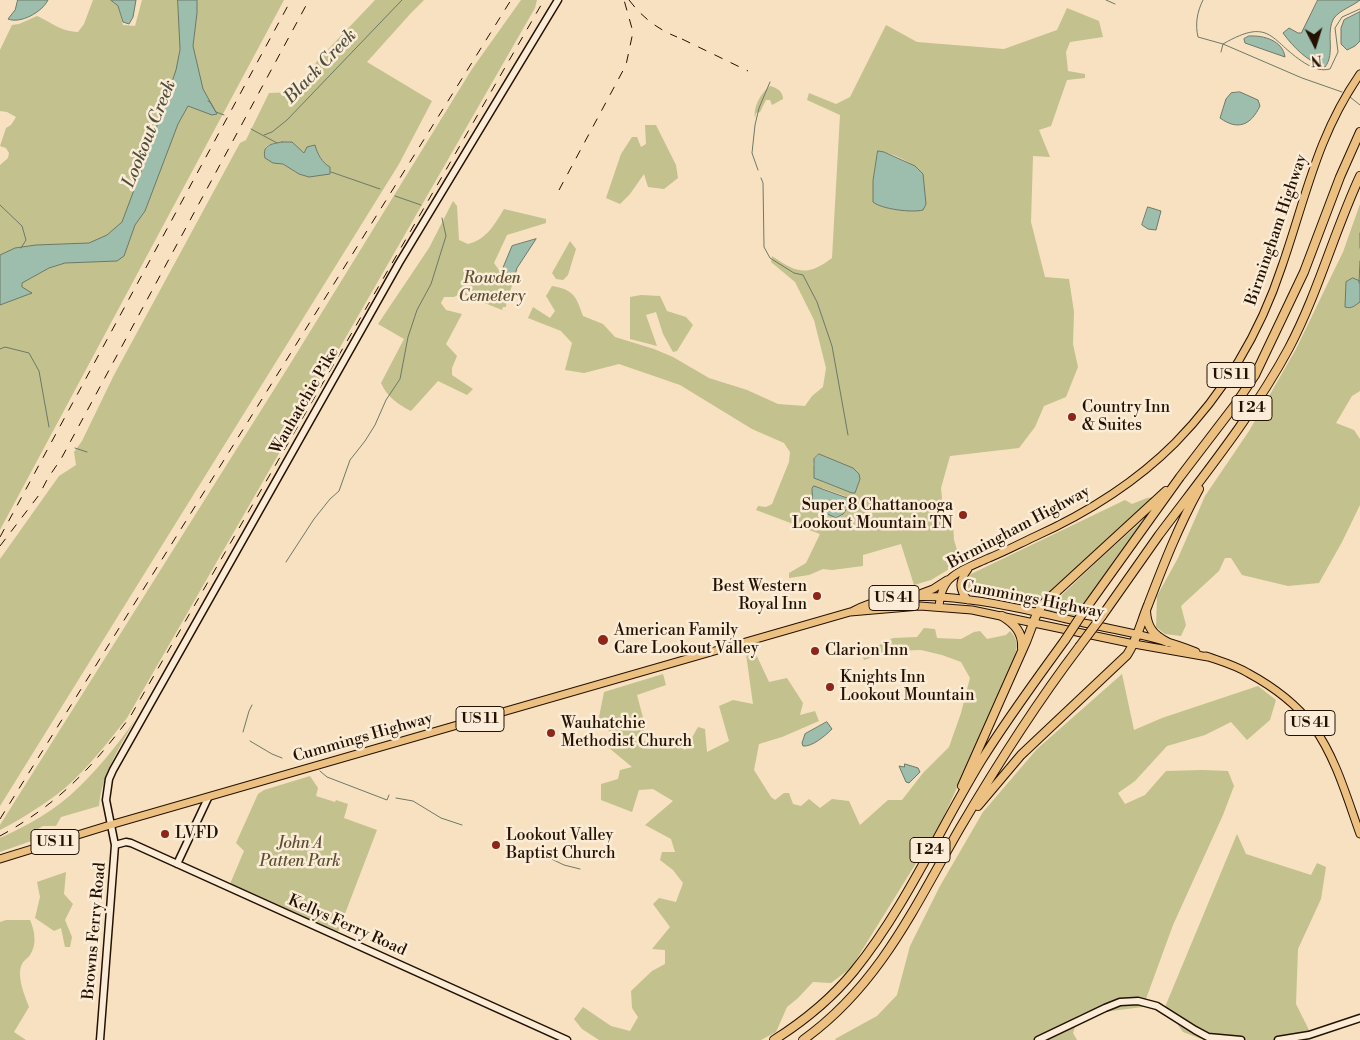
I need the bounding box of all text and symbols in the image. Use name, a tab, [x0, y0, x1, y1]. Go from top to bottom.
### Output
north arrow	[1290, 20, 1340, 70]
water label: Black Creek	[280, 25, 362, 109]
text: N	[1310, 50, 1323, 69]
water label: Lookout Creek	[119, 77, 181, 191]
street label: Birmingham Highway	[1242, 152, 1312, 308]
park label: Rowden Cemetery	[458, 269, 526, 307]
street label: Wauhatchie Pike	[267, 344, 343, 458]
road number: US 11	[1207, 362, 1255, 388]
road number: I 24	[1232, 396, 1272, 420]
place label: Country Inn & Suites	[1082, 398, 1170, 436]
marker: Country Inn & Suites	[1066, 411, 1078, 423]
street label: Birmingham Highway	[945, 482, 1093, 574]
place label: Super 8 Chattanooga Lookout Mountain TN	[792, 496, 953, 534]
marker: Super 8 Chattanooga Lookout Mountain TN	[957, 509, 969, 521]
place label: Best Western Royal Inn	[713, 577, 807, 615]
street label: Cummings Highway	[960, 577, 1106, 623]
road number: US 41	[869, 586, 919, 610]
marker: Best Western Royal Inn	[811, 590, 823, 602]
place label: American Family Care Lookout Valley	[614, 621, 758, 659]
marker: American Family Care Lookout Valley	[596, 633, 610, 647]
place label: Clarion Inn	[825, 641, 908, 661]
marker: Clarion Inn	[809, 645, 821, 657]
place label: Knights Inn Lookout Mountain	[840, 668, 974, 706]
marker: Knights Inn Lookout Mountain	[824, 681, 836, 693]
road number: US 11	[456, 706, 504, 732]
street label: Cummings Highway	[291, 709, 435, 767]
road number: US 41	[1285, 710, 1335, 736]
place label: Wauhatchie Methodist Church	[561, 714, 692, 752]
marker: Wauhatchie Methodist Church	[545, 727, 557, 739]
place label: LVFD	[175, 824, 218, 844]
place label: Lookout Valley Baptist Church	[506, 826, 615, 864]
marker: LVFD	[159, 828, 171, 840]
road number: US 11	[31, 830, 79, 854]
park label: John A Patten Park	[260, 834, 340, 872]
road number: I 24	[910, 838, 950, 862]
marker: Lookout Valley Baptist Church	[490, 839, 502, 851]
street label: Browns Ferry Road	[79, 861, 111, 1001]
street label: Kellys Ferry Road	[285, 891, 409, 961]

